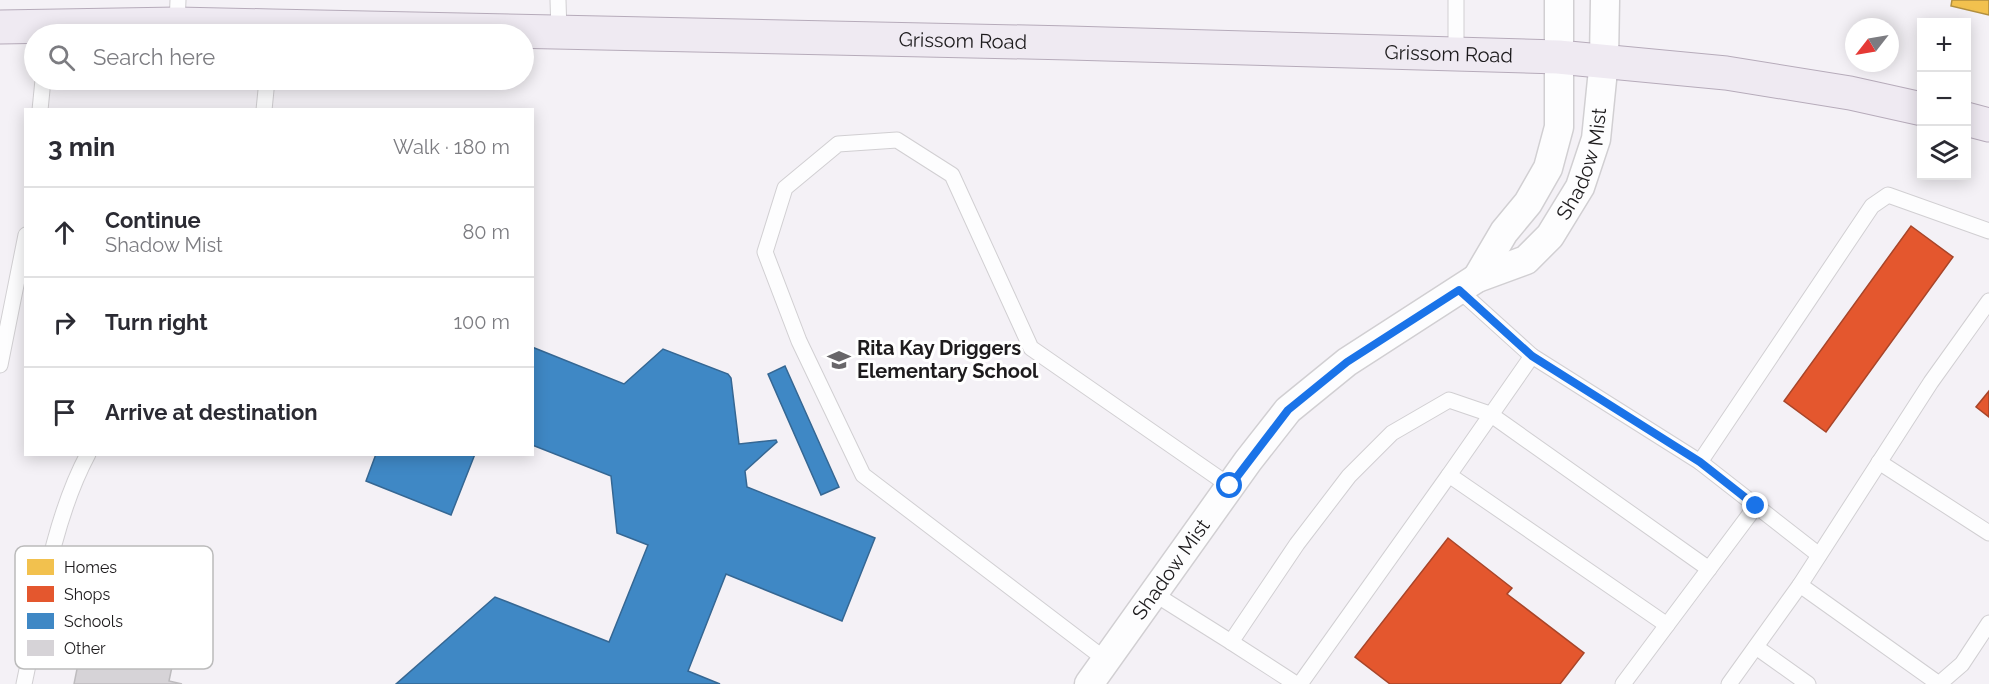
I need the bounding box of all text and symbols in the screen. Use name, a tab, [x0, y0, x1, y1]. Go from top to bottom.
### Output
north arrow	[1845, 18, 1899, 72]
map controls	[1917, 18, 1971, 180]
button: +	[1917, 18, 1971, 72]
search box	[24, 24, 534, 90]
street label: Grissom Road	[898, 27, 1027, 54]
street label: Grissom Road	[1384, 40, 1513, 68]
icon: search	[45, 41, 78, 74]
text: Search here	[93, 44, 215, 70]
button: −	[1917, 72, 1971, 126]
street label: Shadow Mist	[1551, 106, 1611, 224]
button: layers	[1917, 126, 1971, 180]
text: 3 min	[48, 132, 115, 162]
text: Walk · 180 m	[393, 135, 510, 159]
text: Continue	[105, 207, 201, 233]
icon: ahead	[48, 216, 81, 249]
text: 80 m	[462, 220, 510, 244]
text: Shadow Mist	[105, 233, 223, 257]
icon: right	[48, 306, 81, 339]
text: Turn right	[105, 309, 208, 335]
text: 100 m	[453, 310, 510, 334]
place label: Rita Kay Driggers Elementary School	[857, 336, 1039, 383]
school or university icon: Rita Kay Driggers Elementary School	[826, 347, 852, 373]
icon: arrive	[48, 396, 81, 429]
text: Arrive at destination	[105, 399, 318, 425]
route start	[1216, 472, 1242, 498]
route end	[1742, 492, 1768, 518]
street label: Shadow Mist	[1127, 514, 1215, 624]
legend	[15, 546, 213, 669]
text: Homes	[64, 558, 117, 577]
text: Shops	[64, 585, 110, 604]
text: Schools	[64, 612, 123, 631]
text: Other	[64, 639, 106, 658]

